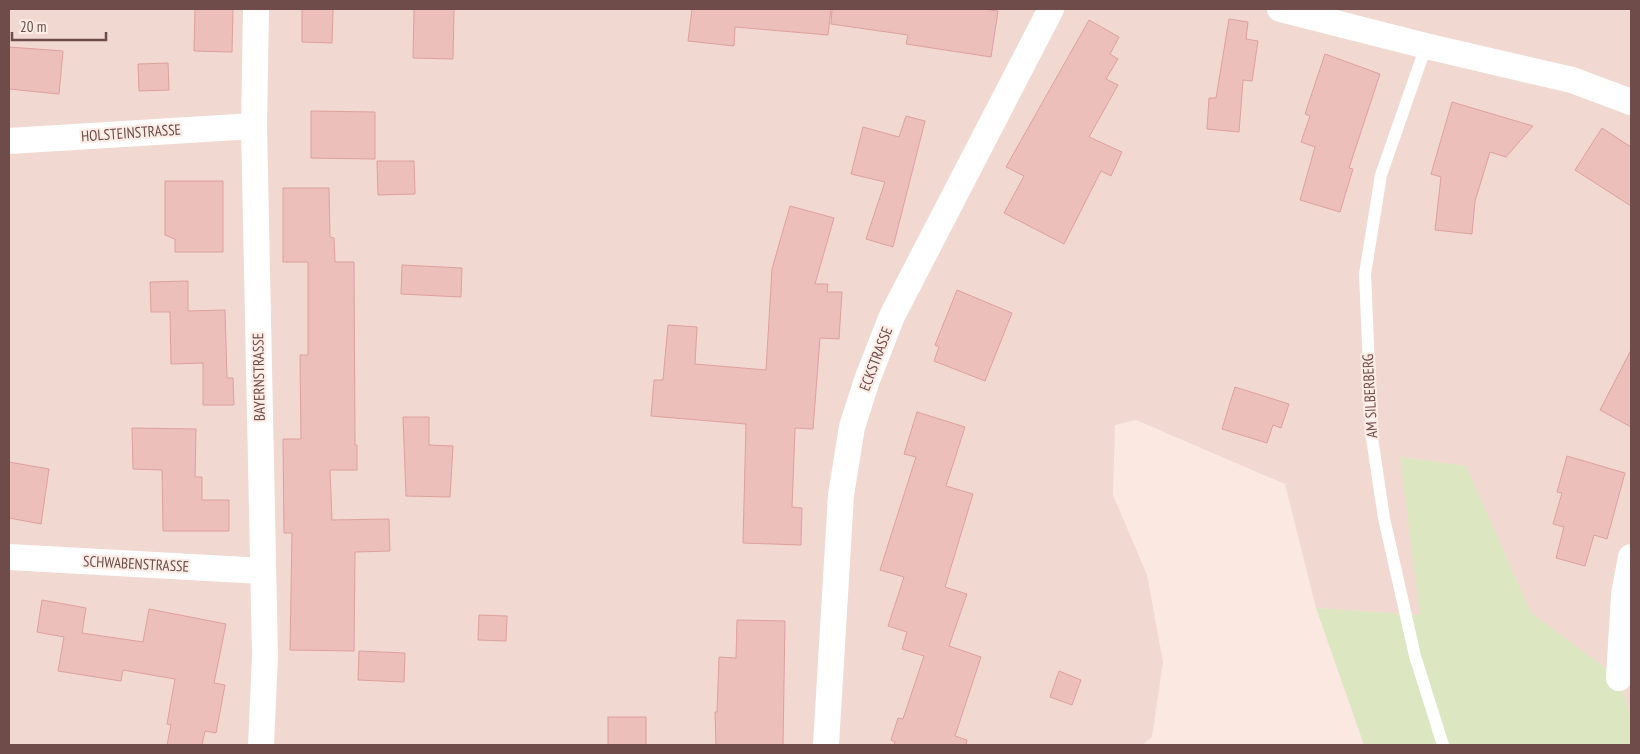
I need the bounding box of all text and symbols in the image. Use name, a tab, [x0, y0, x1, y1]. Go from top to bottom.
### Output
scale bar	[12, 10, 106, 42]
text: 20 m	[20, 17, 46, 36]
street label: HOLSTEINSTRASSE	[80, 120, 181, 145]
street label: ECKSTRASSE	[855, 324, 896, 394]
street label: BAYERNSTRASSE	[248, 333, 269, 421]
street label: AM SILBERBERG	[1358, 353, 1381, 439]
street label: SCHWABENSTRASSE	[83, 551, 189, 576]

